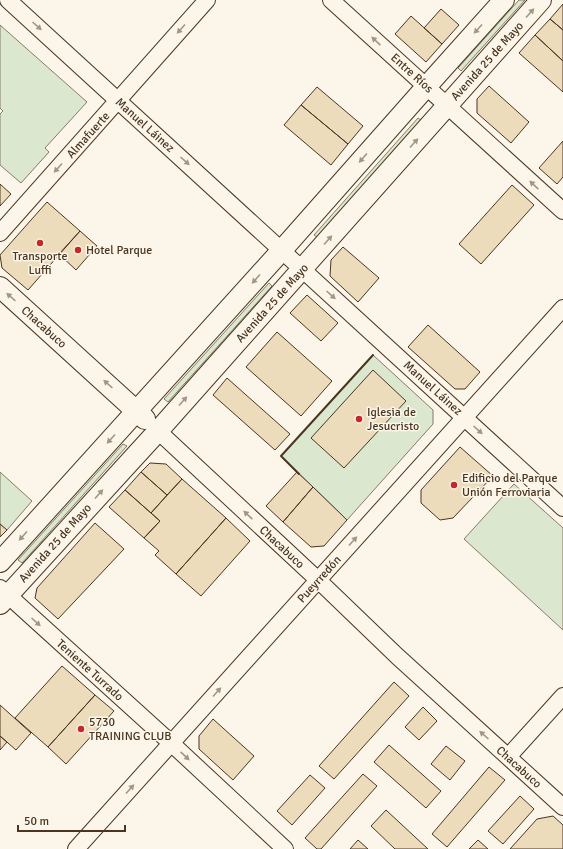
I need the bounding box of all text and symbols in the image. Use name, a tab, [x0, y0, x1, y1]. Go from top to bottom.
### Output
one-way arrow	[525, 8, 534, 18]
street label: Avenida 25 de Mayo	[448, 19, 527, 104]
one-way arrow	[32, 22, 42, 31]
one-way arrow	[177, 24, 186, 34]
one-way arrow	[474, 24, 483, 34]
one-way arrow	[371, 37, 381, 46]
street label: Entre Ríos	[387, 50, 436, 96]
street label: Manuel Láinez	[112, 95, 177, 156]
street label: Almafuerte	[63, 109, 113, 162]
one-way arrow	[410, 137, 419, 148]
one-way arrow	[358, 153, 367, 163]
one-way arrow	[180, 156, 189, 165]
one-way arrow	[53, 163, 62, 173]
one-way arrow	[529, 180, 539, 189]
one-way arrow	[323, 235, 332, 244]
marker: Transporte Luffi	[35, 238, 45, 248]
place label: Hotel Parque	[86, 243, 152, 258]
marker: Hotel Parque	[73, 245, 83, 255]
place label: Transporte Luffi	[13, 249, 67, 278]
street label: Avenida 25 de Mayo	[233, 261, 312, 346]
one-way arrow	[252, 274, 261, 283]
one-way arrow	[326, 290, 336, 300]
one-way arrow	[6, 292, 16, 302]
street label: Chacabuco	[18, 303, 70, 352]
street label: Manuel Láinez	[400, 358, 465, 419]
one-way arrow	[103, 379, 113, 389]
one-way arrow	[178, 397, 187, 406]
place label: Iglesia de Jesucristo	[367, 405, 419, 434]
marker: Iglesia de Jesucristo	[354, 414, 364, 424]
one-way arrow	[474, 425, 483, 434]
one-way arrow	[106, 434, 115, 444]
place label: Edificio del Parque Unión Ferroviaria	[462, 471, 557, 500]
marker: Edificio del Parque Unión Ferroviaria	[449, 480, 459, 490]
one-way arrow	[95, 489, 104, 500]
street label: Avenida 25 de Mayo	[16, 501, 95, 586]
one-way arrow	[243, 510, 253, 520]
street label: Chacabuco	[256, 523, 307, 572]
one-way arrow	[19, 531, 28, 541]
one-way arrow	[349, 536, 358, 546]
street label: Pueyrredón	[294, 553, 344, 606]
one-way arrow	[31, 617, 41, 627]
street label: Teniente Turrado	[53, 636, 126, 704]
one-way arrow	[212, 687, 222, 697]
place label: 5730 TRAINING CLUB	[89, 715, 172, 744]
marker: 5730 TRAINING CLUB	[76, 724, 86, 734]
one-way arrow	[479, 731, 489, 740]
street label: Chacabuco	[493, 743, 545, 792]
one-way arrow	[180, 751, 190, 761]
one-way arrow	[125, 784, 135, 794]
scale bar	[18, 807, 125, 833]
text: 50 m	[24, 814, 49, 829]

